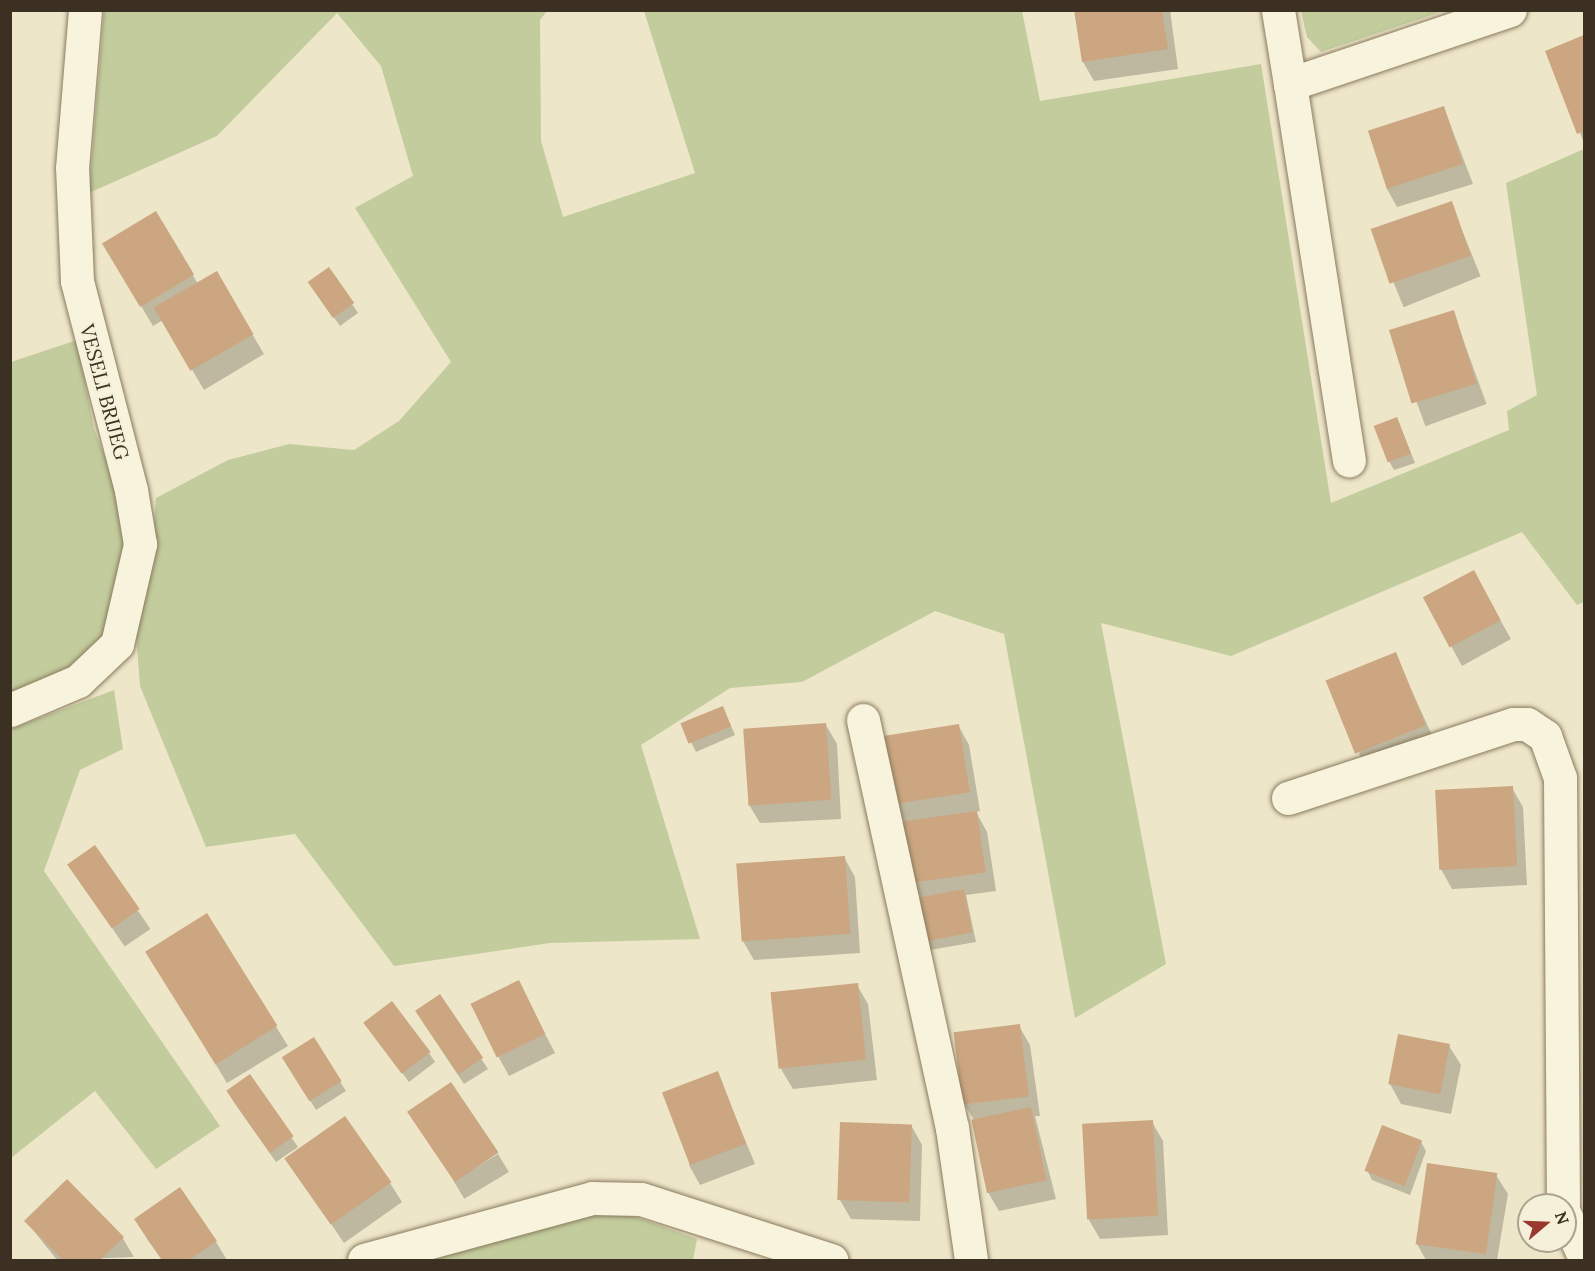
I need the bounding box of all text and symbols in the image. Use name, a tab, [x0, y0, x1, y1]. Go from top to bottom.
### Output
street label: VESELI BRIJEG	[75, 322, 135, 462]
north arrow	[1517, 1193, 1577, 1253]
text: N	[1551, 1209, 1574, 1227]

